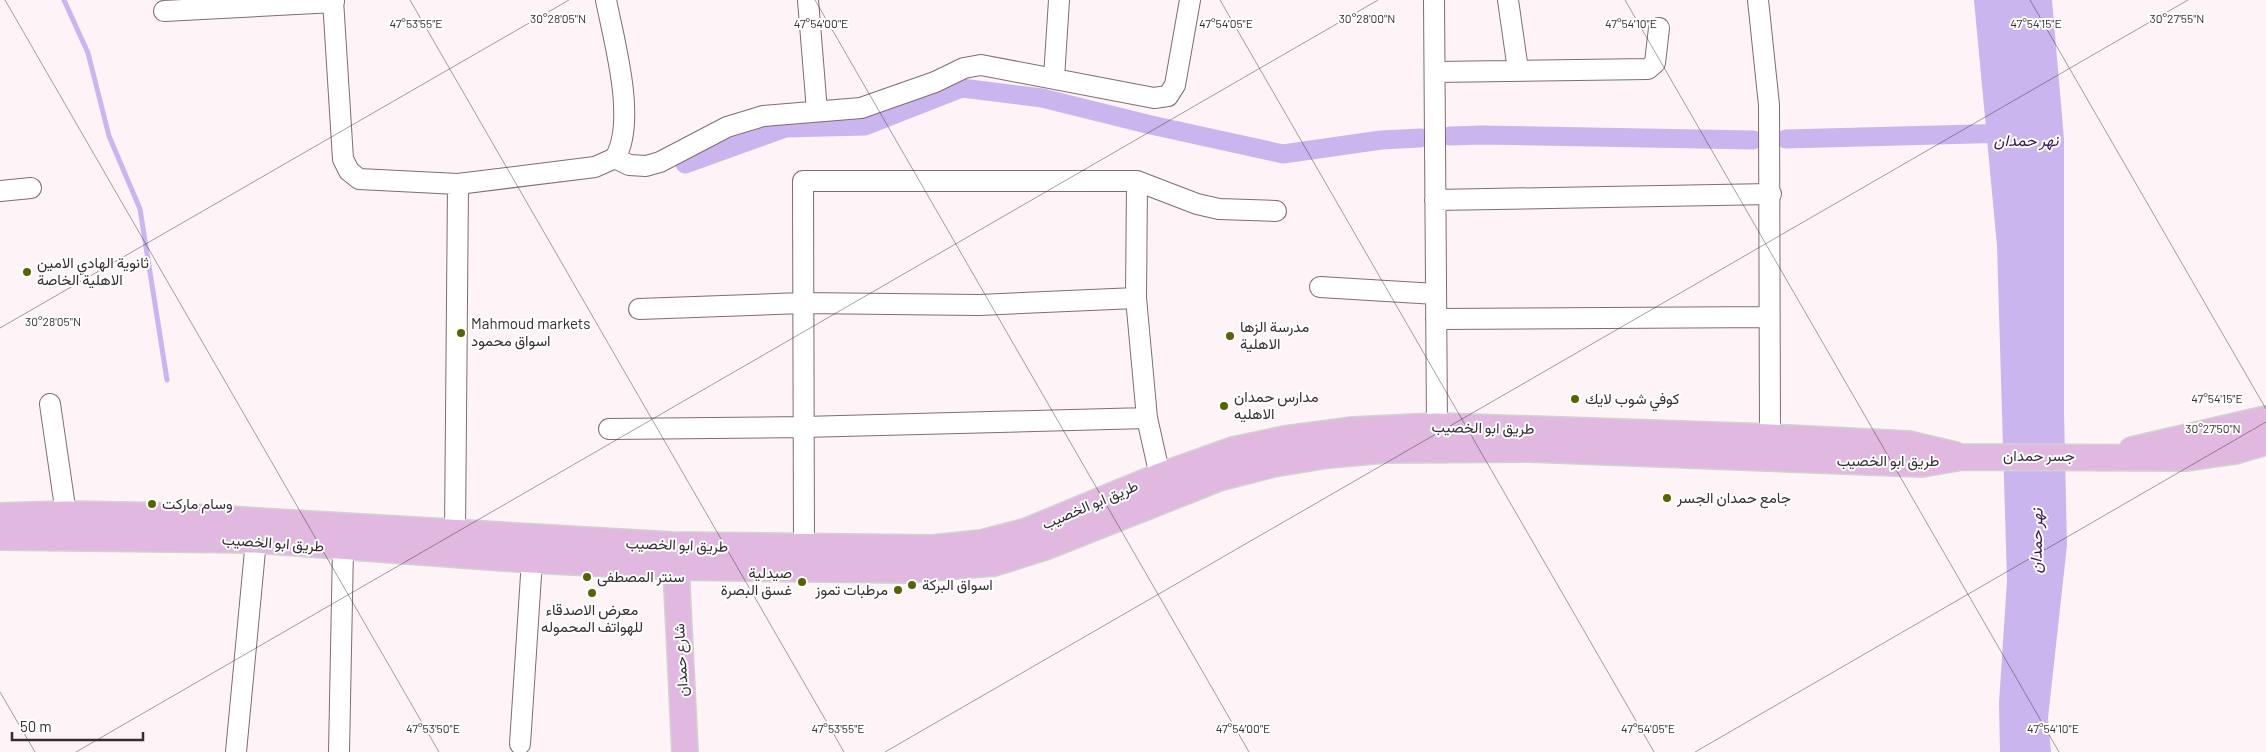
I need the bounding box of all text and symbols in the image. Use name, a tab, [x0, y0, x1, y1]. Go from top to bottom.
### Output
text: 30°28'05"N	[530, 11, 586, 25]
text: 30°28'00"N	[1339, 11, 1395, 25]
text: 30°27'55"N	[2150, 11, 2204, 25]
text: 47°53'55"E	[389, 16, 443, 30]
text: 47°54'00"E	[794, 16, 848, 30]
text: 47°54'05"E	[1199, 16, 1253, 30]
text: 47°54'10"E	[1605, 16, 1657, 30]
text: 47°54'15"E	[2010, 16, 2062, 30]
water label: نهر حمدان	[1994, 130, 2060, 151]
place label: ثانوية الهادي الامين الاهلية الخاصة	[37, 253, 149, 289]
marker: ثانوية الهادي الامين الاهلية الخاصة	[21, 266, 33, 278]
text: 30°28'05"N	[25, 314, 81, 328]
place label: Mahmoud markets اسواق محمود	[471, 314, 591, 350]
place label: مدرسة الزها الاهلية	[1240, 317, 1309, 353]
marker: Mahmoud markets اسواق محمود	[455, 327, 467, 339]
marker: مدرسة الزها الاهلية	[1224, 330, 1236, 342]
place label: مدارس حمدان الاهليه	[1234, 387, 1318, 423]
place label: كوفي شوب لايك	[1585, 389, 1680, 412]
text: 47°54'15"E	[2191, 391, 2243, 405]
marker: كوفي شوب لايك	[1569, 393, 1581, 405]
marker: مدارس حمدان الاهليه	[1218, 400, 1230, 412]
street label: طريق ابو الخصيب	[1431, 417, 1535, 439]
text: 30°27'50"N	[2185, 421, 2241, 435]
street label: جسر حمدان	[2003, 446, 2075, 465]
street label: طريق ابو الخصيب	[1837, 451, 1940, 471]
street label: طريق ابو الخصيب	[1039, 476, 1141, 534]
place label: جامع حمدان الجسر	[1676, 488, 1791, 509]
marker: جامع حمدان الجسر	[1661, 492, 1673, 504]
place label: وسام ماركت	[162, 494, 233, 514]
marker: وسام ماركت	[146, 498, 158, 510]
water label: نهر حمدان	[2025, 507, 2048, 574]
street label: طريق ابو الخصيب	[221, 529, 325, 557]
street label: طريق ابو الخصيب	[625, 533, 729, 557]
place label: صيدلية غسق البصرة	[721, 563, 792, 600]
place label: سنتر المصطفى	[597, 567, 685, 587]
marker: سنتر المصطفى	[581, 571, 593, 583]
place label: اسواق البركة	[922, 575, 993, 594]
marker: صيدلية غسق البصرة	[796, 576, 808, 588]
marker: اسواق البركة	[906, 579, 918, 591]
place label: مرطبات تموز	[814, 580, 888, 599]
marker: مرطبات تموز	[892, 584, 904, 596]
marker: معرض الاصدقاء للهواتف المحموله	[586, 587, 598, 599]
place label: معرض الاصدقاء للهواتف المحموله	[541, 600, 643, 636]
street label: شارع حمدان	[669, 623, 694, 697]
scale bar	[12, 710, 144, 742]
text: 50 m	[20, 717, 52, 735]
text: 47°53'50"E	[406, 721, 460, 735]
text: 47°53'55"E	[811, 721, 865, 735]
text: 47°54'00"E	[1216, 721, 1270, 735]
text: 47°54'05"E	[1621, 721, 1675, 735]
text: 47°54'10"E	[2027, 721, 2079, 735]

